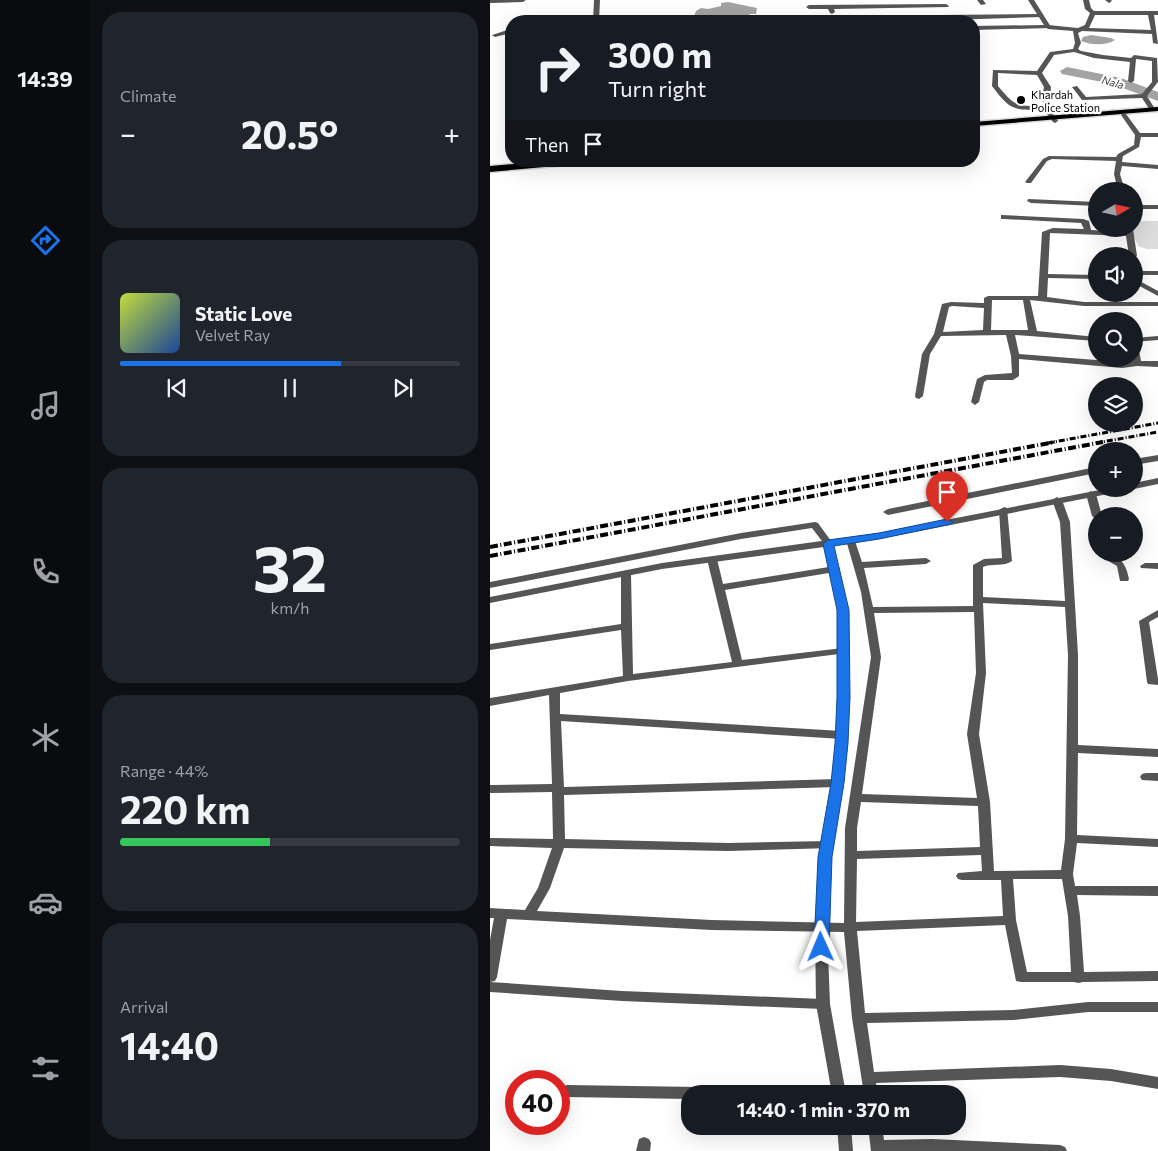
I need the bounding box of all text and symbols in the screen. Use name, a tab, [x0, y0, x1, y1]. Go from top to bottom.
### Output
text: 300 m	[608, 32, 712, 75]
icon: right	[525, 35, 590, 100]
text: 14:39	[17, 65, 73, 92]
water label: Nala	[1100, 73, 1126, 91]
text: Turn right	[608, 75, 706, 102]
text: Climate	[120, 86, 176, 105]
place label: Khardah Police Station	[1031, 88, 1100, 114]
marker: Khardah Police Station	[1015, 94, 1027, 106]
text: 20.5°	[241, 110, 338, 157]
text: −	[120, 116, 136, 150]
text: +	[444, 116, 460, 150]
icon: arrive	[579, 130, 607, 158]
text: Then	[525, 133, 569, 156]
north arrow	[1088, 182, 1142, 238]
map controls	[1088, 182, 1143, 562]
icon: directions	[28, 223, 63, 258]
button: sound	[1088, 247, 1143, 302]
text: Static Love	[195, 302, 292, 325]
button: search	[1088, 312, 1143, 367]
text: Velvet Ray	[195, 325, 270, 344]
icon: previous	[163, 374, 191, 402]
icon: pause	[276, 374, 304, 402]
icon: next	[389, 374, 417, 402]
button: layers	[1088, 377, 1143, 432]
icon: music	[28, 388, 63, 423]
button: +	[1088, 442, 1143, 497]
pin	[926, 471, 968, 522]
icon: arrive	[933, 478, 961, 506]
button: −	[1088, 507, 1143, 562]
text: 32	[253, 526, 327, 605]
icon: phone	[28, 554, 63, 589]
text: km/h	[271, 598, 309, 617]
icon: climate	[28, 720, 63, 755]
text: Range · 44%	[120, 761, 208, 780]
text: 220 km	[120, 785, 250, 832]
icon: car	[28, 885, 63, 920]
position arrow	[794, 920, 846, 972]
text: Arrival	[120, 997, 168, 1016]
text: 14:40	[120, 1021, 219, 1068]
icon: filters	[28, 1051, 63, 1086]
speed limit sign: 40	[505, 1070, 570, 1135]
text: 14:40 · 1 min · 370 m	[737, 1098, 910, 1121]

